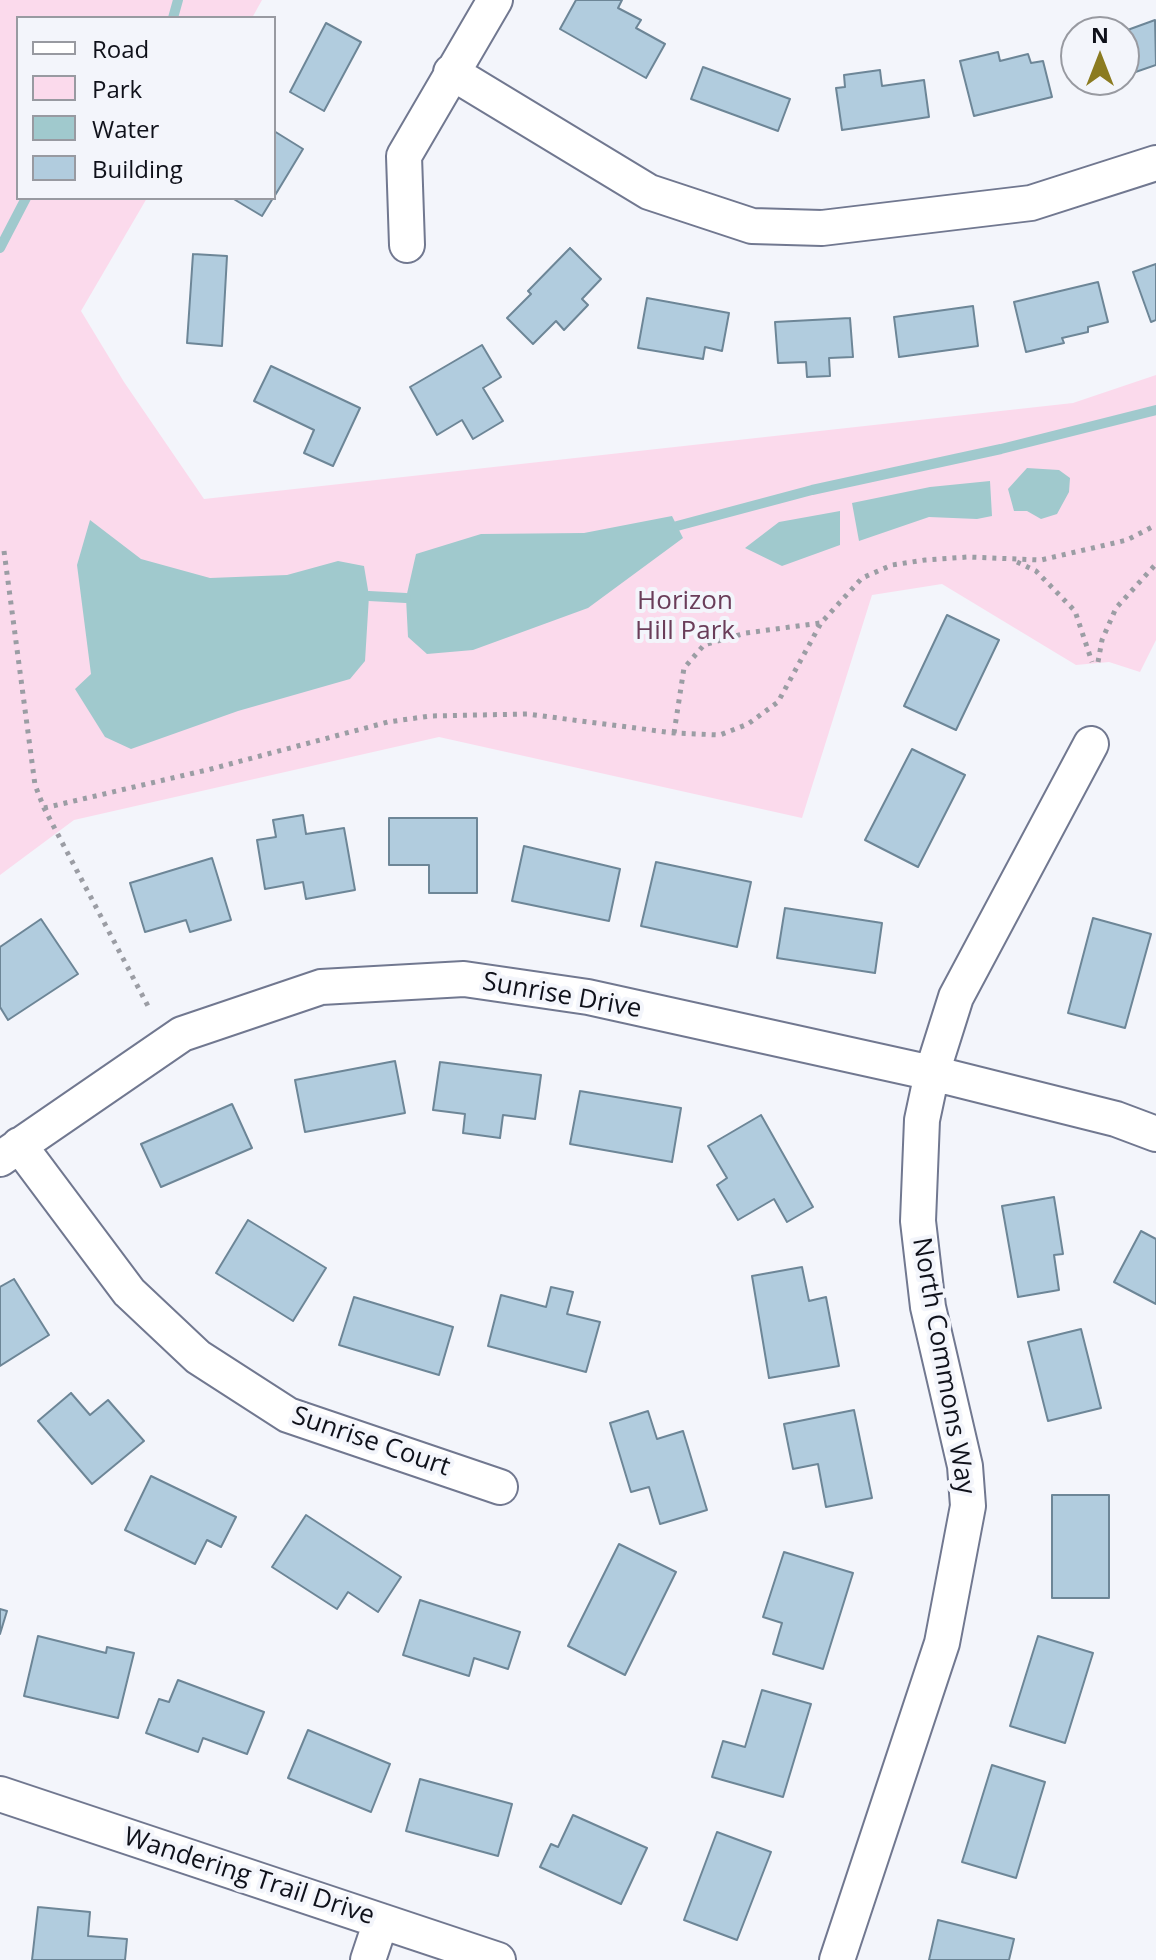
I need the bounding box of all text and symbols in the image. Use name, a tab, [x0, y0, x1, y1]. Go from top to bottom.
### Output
legend	[16, 16, 276, 200]
north arrow	[1060, 16, 1140, 96]
text: N	[1091, 19, 1109, 49]
text: Road	[92, 32, 149, 65]
text: Park	[92, 72, 142, 105]
text: Water	[92, 112, 159, 145]
text: Building	[92, 152, 183, 185]
park label: Horizon Hill Park	[635, 586, 735, 648]
street label: Sunrise Drive	[480, 967, 644, 1025]
street label: North Commons Way	[905, 1235, 981, 1497]
street label: Sunrise Court	[288, 1400, 454, 1484]
street label: Wandering Trail Drive	[120, 1822, 378, 1932]

